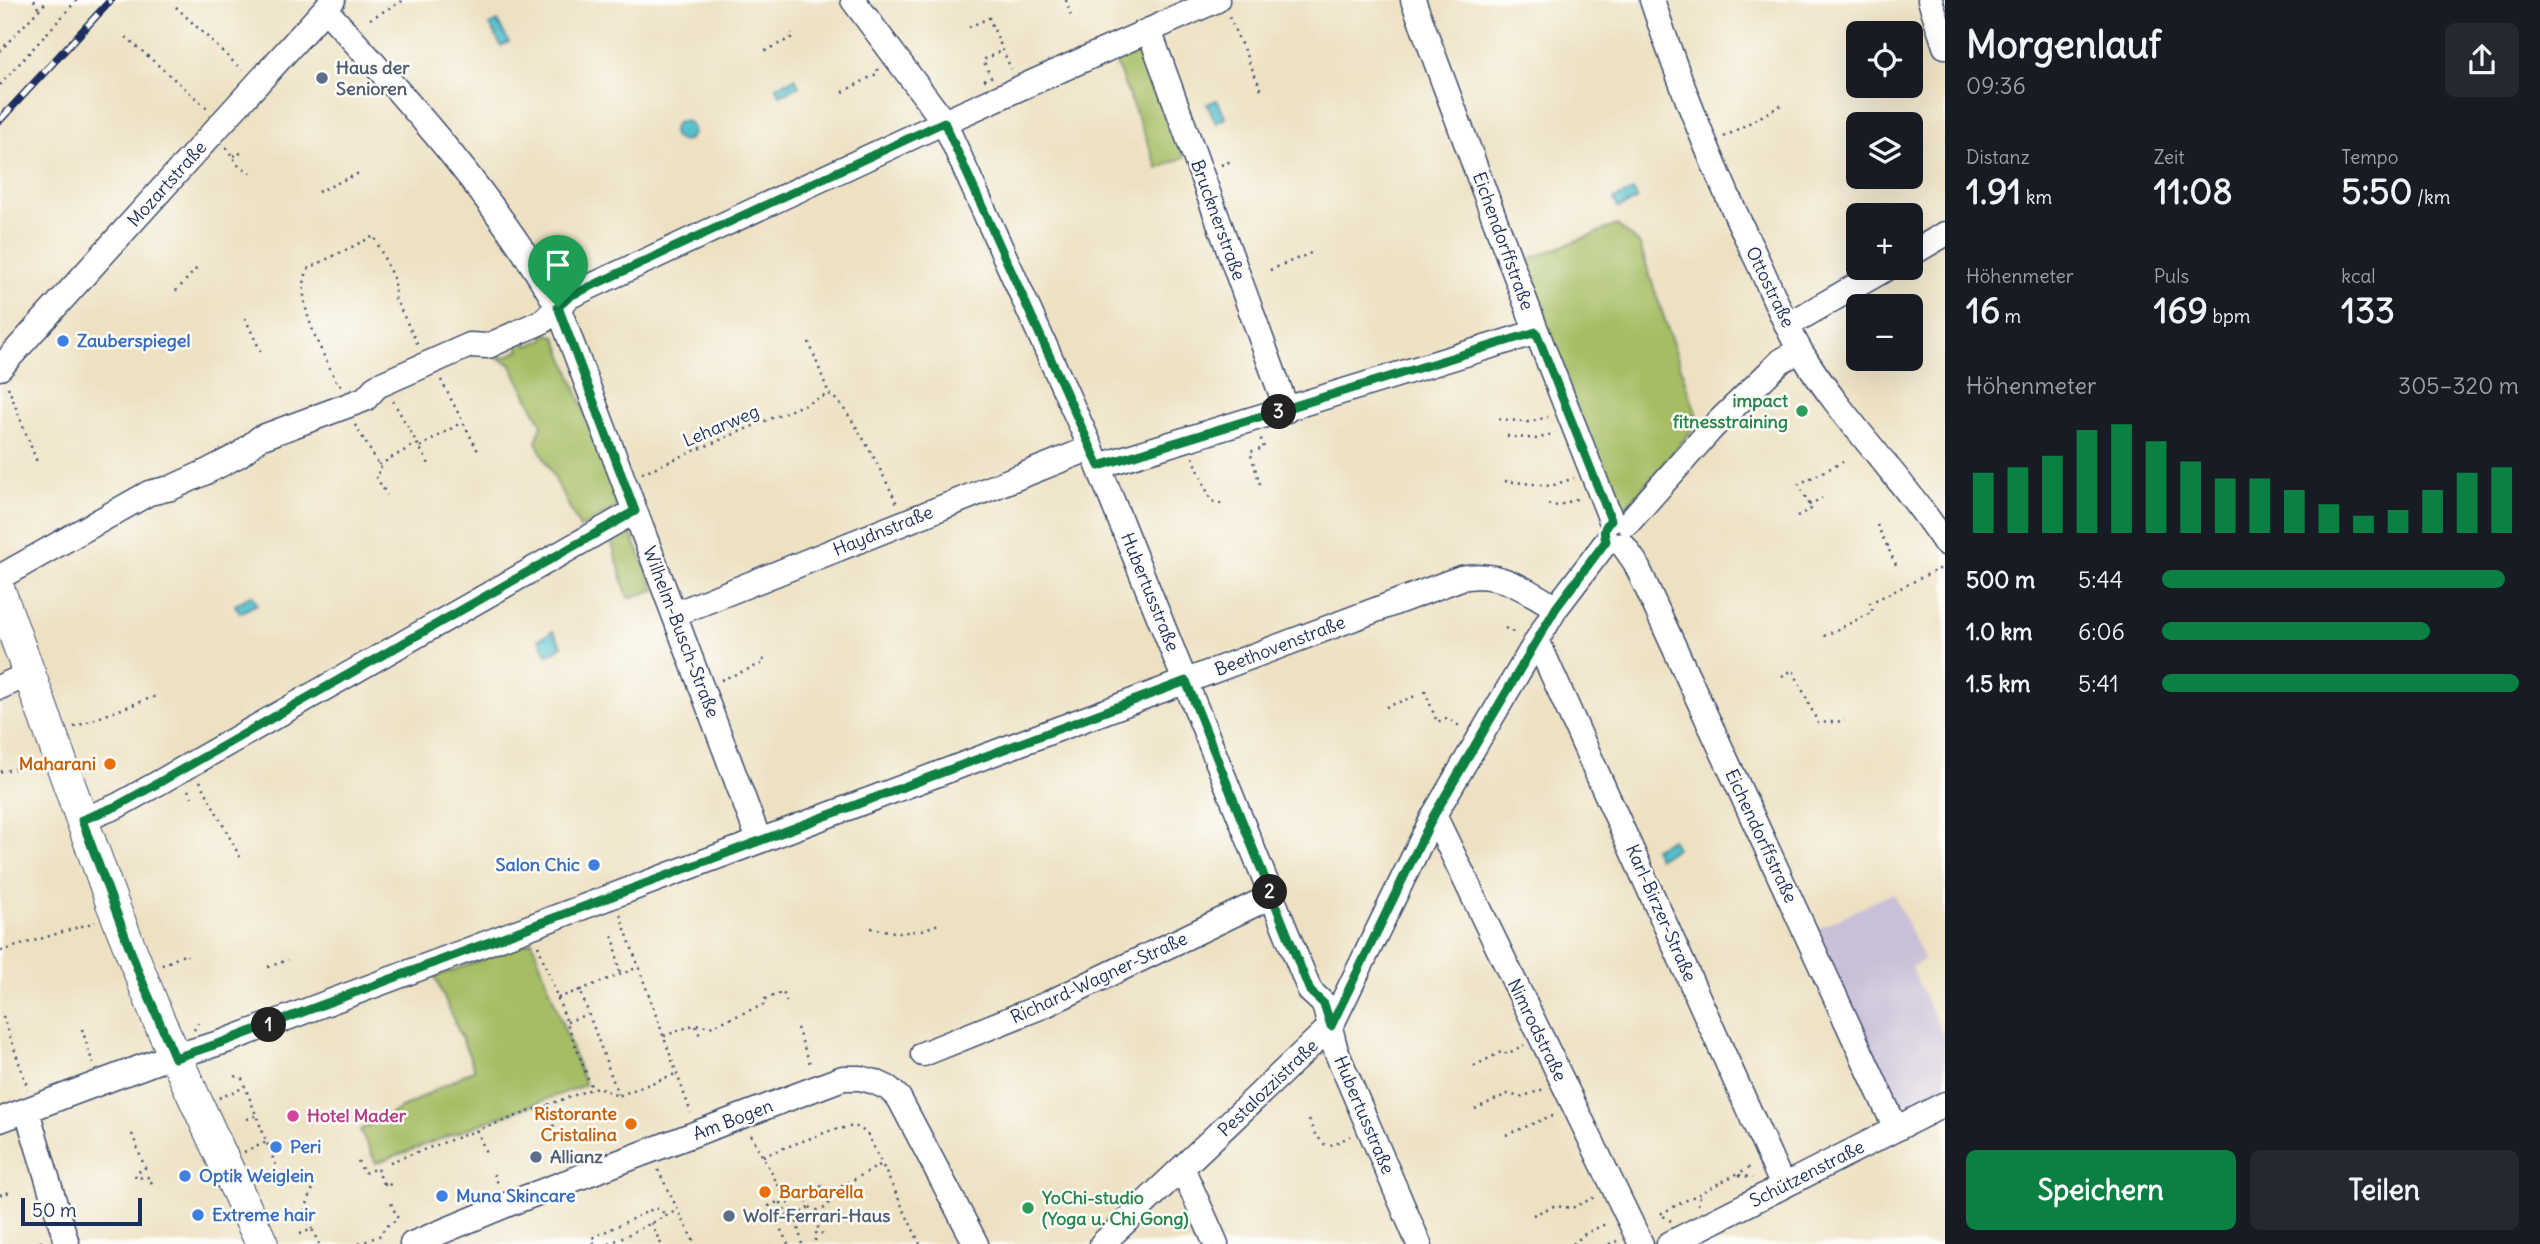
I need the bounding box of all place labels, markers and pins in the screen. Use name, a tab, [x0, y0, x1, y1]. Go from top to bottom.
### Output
place label: Haus der Senioren	[336, 56, 410, 100]
marker: Haus der Senioren	[314, 70, 330, 86]
pin	[528, 235, 588, 307]
place label: Zauberspiegel	[77, 329, 191, 352]
marker: Zauberspiegel	[55, 333, 71, 349]
place label: impact fitnesstraining	[1673, 389, 1789, 433]
pin: 3	[1262, 394, 1296, 430]
marker: impact fitnesstraining	[1794, 403, 1810, 419]
place label: Maharani	[19, 752, 96, 775]
marker: Maharani	[102, 756, 118, 772]
place label: Salon Chic	[495, 853, 580, 876]
marker: Salon Chic	[586, 857, 602, 873]
pin: 2	[1252, 874, 1288, 910]
pin: 1	[252, 1007, 286, 1042]
place label: Ristorante Cristalina	[534, 1102, 617, 1146]
place label: Hotel Mader	[307, 1104, 407, 1127]
marker: Hotel Mader	[285, 1108, 301, 1124]
marker: Ristorante Cristalina	[623, 1116, 639, 1132]
place label: Peri	[290, 1135, 321, 1158]
marker: Peri	[268, 1139, 284, 1155]
place label: Allianz	[550, 1145, 603, 1168]
marker: Allianz	[528, 1149, 544, 1165]
place label: Optik Weiglein	[199, 1164, 315, 1187]
marker: Optik Weiglein	[177, 1168, 193, 1184]
place label: Barbarella	[779, 1180, 863, 1203]
place label: Muna Skincare	[456, 1184, 576, 1207]
marker: Barbarella	[757, 1184, 773, 1200]
place label: YoChi-studio (Yoga u. Chi Gong)	[1041, 1186, 1189, 1230]
marker: Muna Skincare	[434, 1188, 450, 1204]
marker: YoChi-studio (Yoga u. Chi Gong)	[1020, 1200, 1036, 1216]
place label: Extreme hair	[212, 1203, 316, 1226]
place label: Wolf-Ferrari-Haus	[743, 1204, 890, 1227]
marker: Extreme hair	[190, 1207, 206, 1223]
marker: Wolf-Ferrari-Haus	[721, 1208, 737, 1224]

